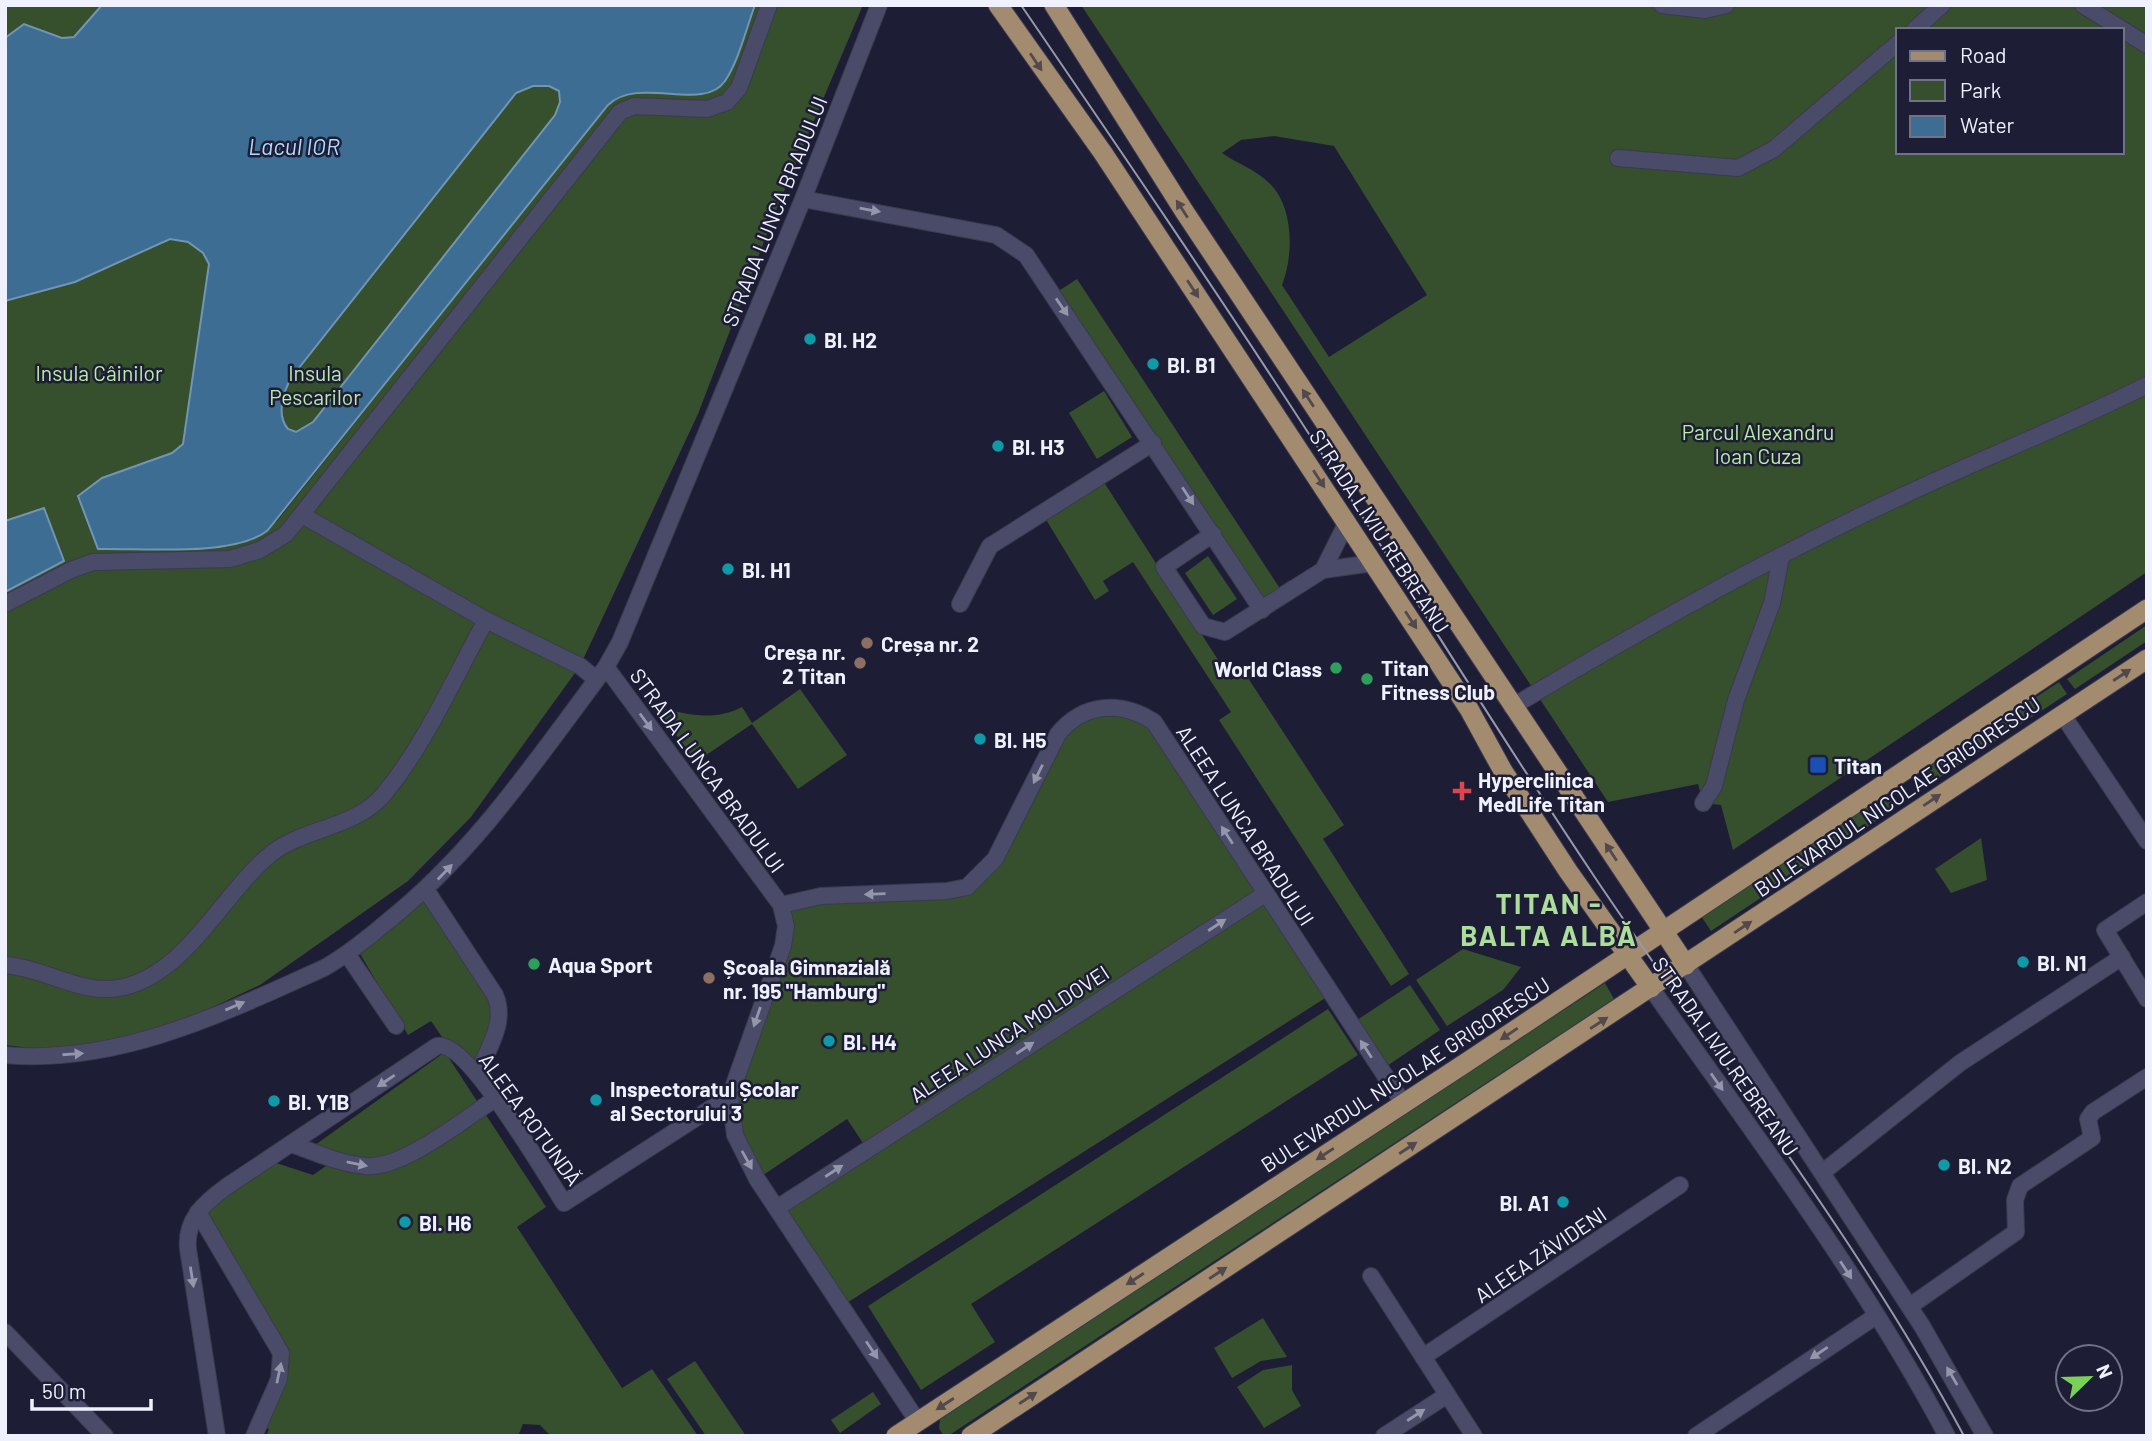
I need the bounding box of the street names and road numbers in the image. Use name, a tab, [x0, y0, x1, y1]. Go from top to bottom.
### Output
street label: STRADA LUNCA BRADULUI	[716, 92, 832, 330]
street label: STRADA LIVIU REBREANU	[1305, 425, 1455, 637]
street label: STRADA LUNCA BRADULUI	[626, 663, 790, 877]
street label: BULEVARDUL NICOLAE GRIGORESCU	[1749, 691, 2045, 901]
street label: ALEEA LUNCA BRADULUI	[1172, 720, 1320, 930]
street label: STRADA LIVIU REBREANU	[1648, 952, 1804, 1160]
street label: ALEEA LUNCA MOLDOVEI	[905, 959, 1113, 1107]
street label: BULEVARDUL NICOLAE GRIGORESCU	[1256, 971, 1554, 1177]
street label: ALEEA ROTUNDĂ	[475, 1048, 588, 1190]
street label: ALEEA ZĂVIDENI	[1469, 1201, 1611, 1307]

